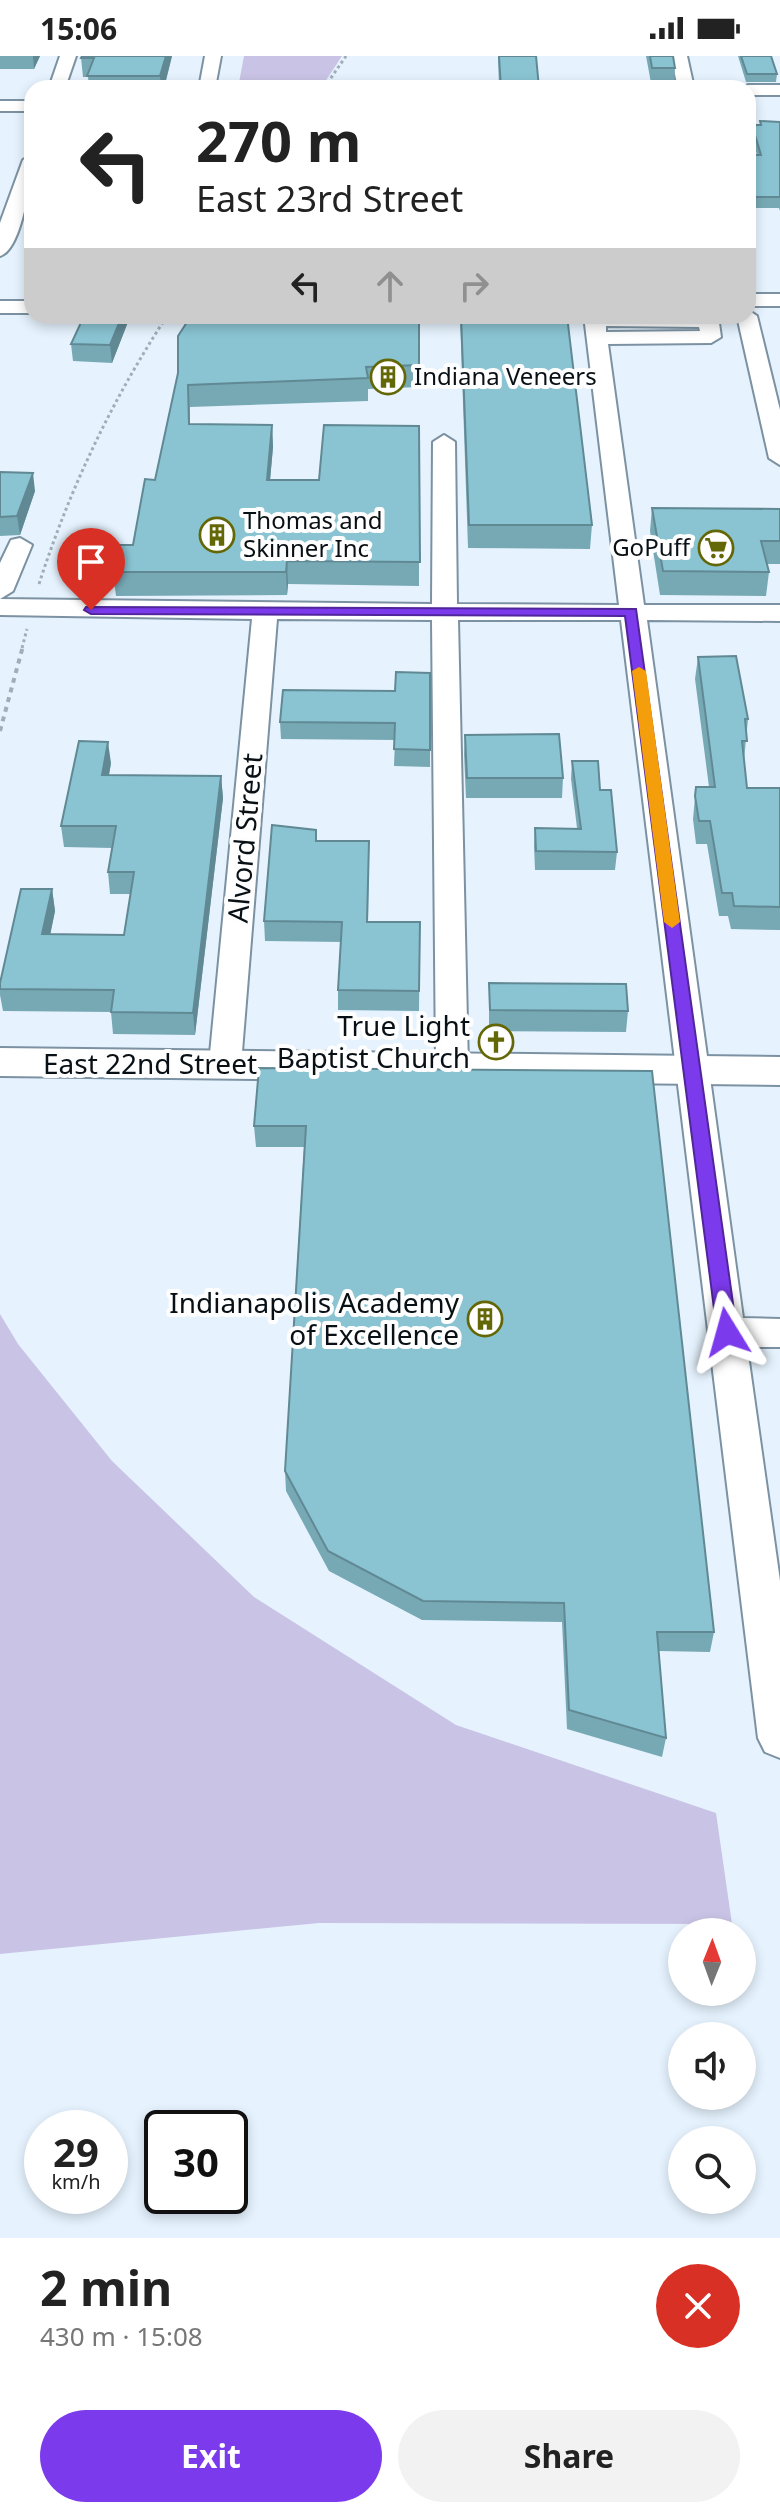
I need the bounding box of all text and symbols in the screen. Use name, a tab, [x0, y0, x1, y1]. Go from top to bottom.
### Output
text: 15:06	[40, 8, 117, 49]
text: 270 m	[196, 102, 361, 178]
icon: left	[64, 112, 168, 216]
text: East 23rd Street	[196, 174, 463, 223]
icon: left	[284, 264, 328, 308]
icon: ahead	[368, 264, 412, 308]
icon: right	[452, 264, 496, 308]
building icon: Indiana Veneers	[369, 358, 407, 396]
place label: Indiana Veneers	[414, 359, 597, 392]
place label: Thomas and Skinner Inc	[243, 503, 382, 564]
building icon: Thomas and Skinner Inc	[198, 516, 236, 554]
pin	[57, 528, 125, 610]
supermarket icon: GoPuff	[697, 529, 735, 567]
place label: GoPuff	[612, 530, 691, 563]
icon: arrive	[69, 540, 113, 584]
street label: Alvord Street	[218, 752, 270, 924]
place label: True Light Baptist Church	[277, 1006, 470, 1076]
church icon: True Light Baptist Church	[477, 1023, 515, 1061]
street label: East 22nd Street	[43, 1044, 257, 1082]
place label: Indianapolis Academy of Excellence	[169, 1283, 460, 1353]
position arrow	[685, 1290, 769, 1374]
building icon: Indianapolis Academy of Excellence	[466, 1300, 504, 1338]
north arrow	[668, 1918, 756, 2006]
map controls	[668, 1918, 756, 2214]
button: sound	[668, 2022, 756, 2110]
speed limit sign: 30	[144, 2110, 248, 2214]
text: 29	[53, 2124, 99, 2179]
button: search	[668, 2126, 756, 2214]
text: km/h	[51, 2168, 101, 2195]
text: 2 min	[40, 2255, 172, 2320]
button: close	[656, 2264, 740, 2348]
text: 430 m · 15:08	[40, 2318, 203, 2354]
button: Exit	[40, 2410, 382, 2502]
button: Share	[398, 2410, 740, 2502]

